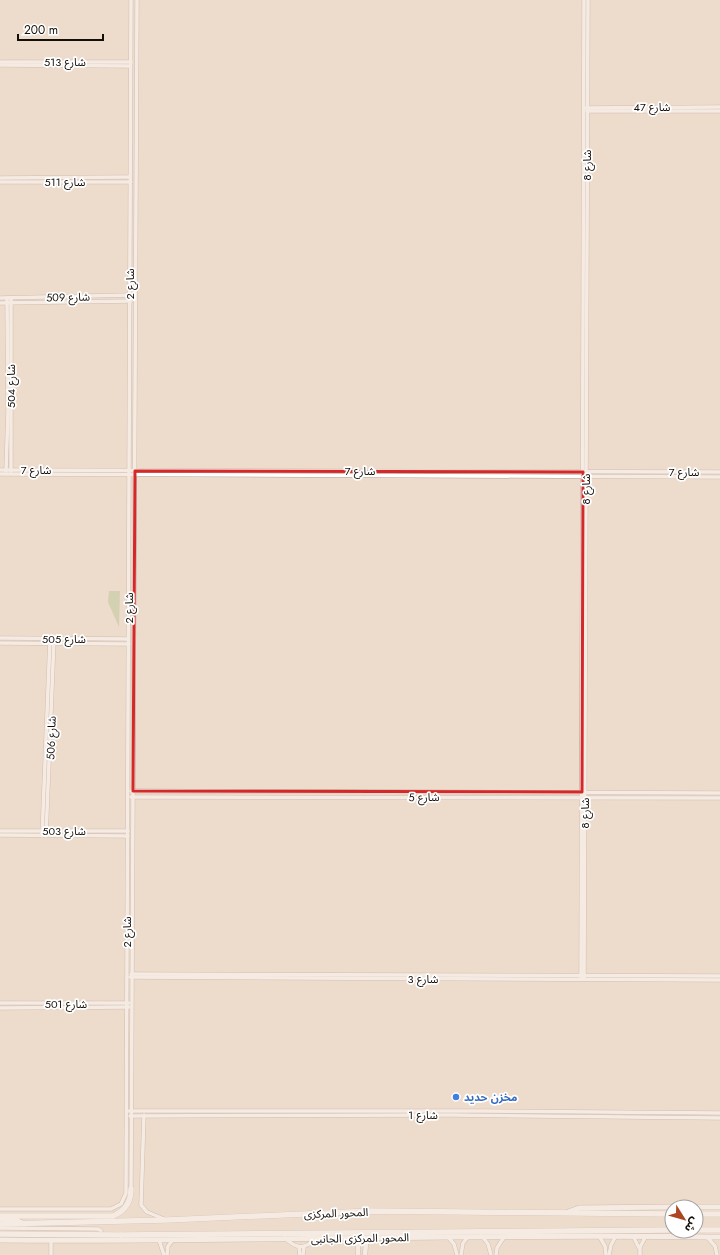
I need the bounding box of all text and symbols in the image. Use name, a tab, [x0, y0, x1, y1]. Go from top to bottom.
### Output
scale bar	[18, 16, 103, 42]
text: 200 m	[24, 21, 58, 39]
street label: شارع 513	[44, 54, 86, 70]
street label: شارع 47	[634, 99, 671, 115]
street label: شارع 8	[579, 149, 595, 180]
street label: شارع 511	[45, 174, 86, 190]
street label: شارع 2	[122, 268, 138, 300]
street label: شارع 509	[46, 289, 90, 305]
street label: شارع 504	[3, 364, 19, 408]
street label: شارع 7	[21, 462, 52, 478]
street label: شارع 7	[345, 463, 376, 479]
street label: شارع 7	[669, 464, 700, 480]
street label: شارع 8	[578, 473, 594, 504]
street label: شارع 2	[121, 592, 137, 624]
street label: شارع 505	[42, 631, 86, 647]
street label: شارع 506	[42, 715, 60, 760]
street label: شارع 5	[408, 789, 440, 805]
street label: شارع 8	[577, 797, 593, 828]
street label: شارع 503	[42, 823, 86, 839]
street label: شارع 2	[119, 916, 135, 948]
street label: شارع 3	[408, 971, 439, 987]
street label: شارع 501	[45, 996, 88, 1012]
place label: مخزن حديد	[464, 1089, 517, 1105]
marker: مخزن حديد	[451, 1092, 461, 1102]
street label: شارع 1	[408, 1107, 438, 1123]
north arrow	[664, 1199, 704, 1239]
street label: المحور المركزى	[304, 1204, 368, 1222]
text: ش	[681, 1214, 703, 1236]
street label: المحور المركزى الجانبى	[311, 1229, 409, 1247]

